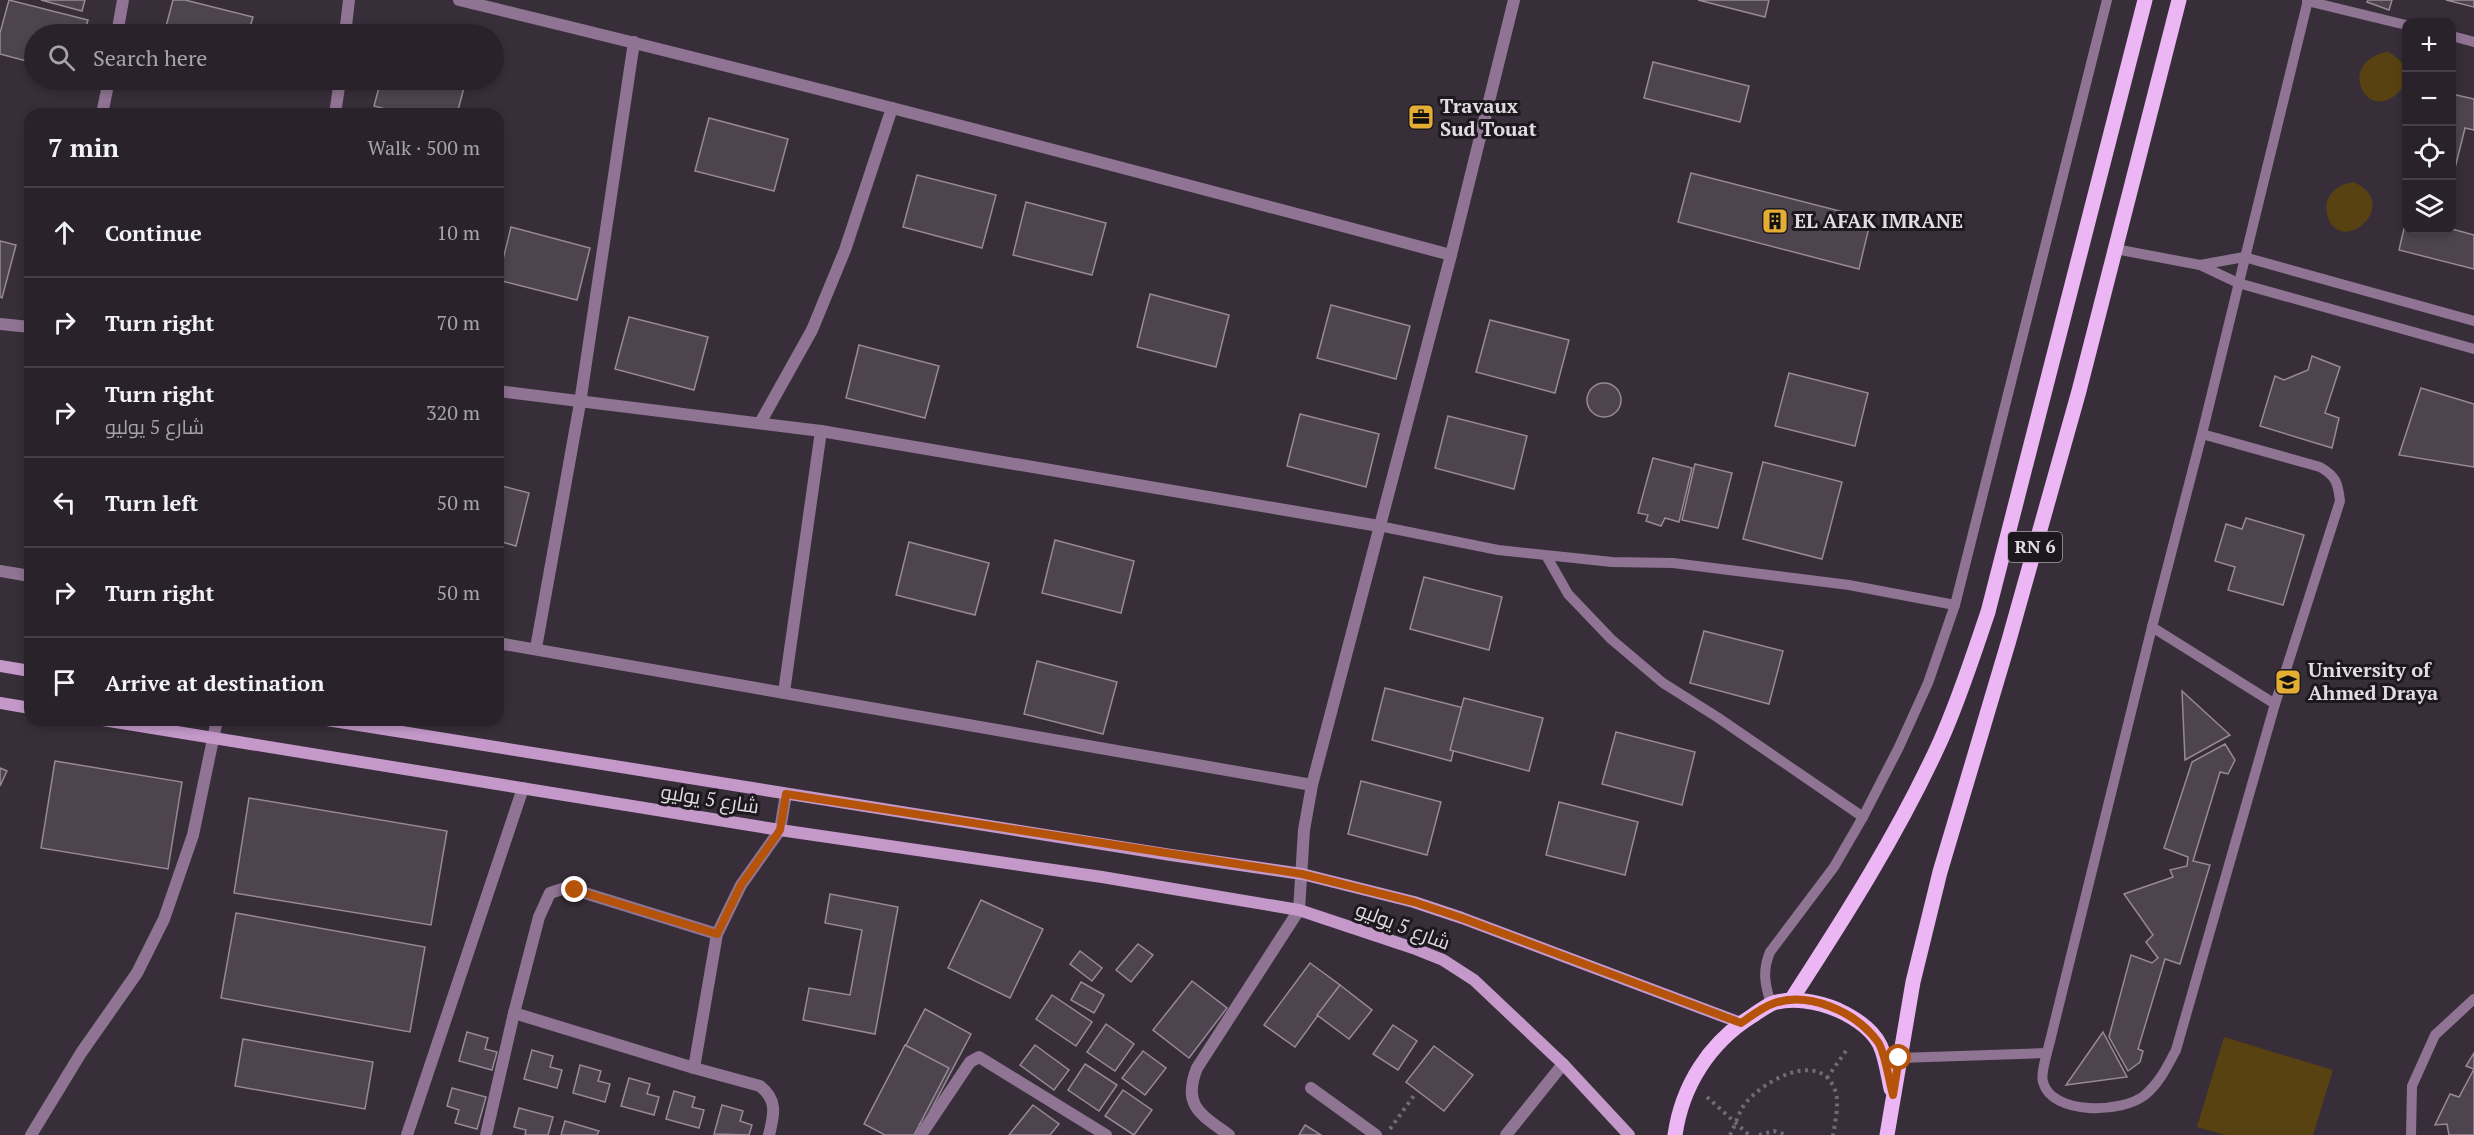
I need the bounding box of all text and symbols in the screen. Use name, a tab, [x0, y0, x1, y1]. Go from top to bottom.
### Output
map controls	[2402, 18, 2456, 234]
button: +	[2402, 18, 2456, 72]
search box	[24, 24, 504, 90]
icon: search	[45, 41, 78, 74]
text: Search here	[93, 43, 207, 72]
button: −	[2402, 72, 2456, 126]
place label: Travaux Sud Touat	[1440, 92, 1537, 142]
office icon: Travaux Sud Touat	[1406, 102, 1436, 132]
button: locate	[2402, 126, 2456, 180]
text: 7 min	[48, 130, 119, 164]
text: Walk · 500 m	[368, 134, 480, 161]
button: layers	[2402, 180, 2456, 234]
building icon: EL AFAK IMRANE	[1760, 206, 1790, 236]
place label: EL AFAK IMRANE	[1794, 207, 1963, 234]
icon: ahead	[48, 216, 81, 249]
text: Continue	[105, 218, 202, 247]
text: 10 m	[437, 219, 480, 246]
icon: right	[48, 306, 81, 339]
text: Turn right	[105, 308, 214, 337]
text: 70 m	[437, 309, 480, 336]
text: Turn right	[105, 379, 214, 408]
icon: right	[48, 396, 81, 429]
text: 320 m	[426, 399, 480, 426]
text: شارع 5 يوليو	[105, 413, 204, 440]
icon: left	[48, 486, 81, 519]
text: Turn left	[105, 488, 198, 517]
text: 50 m	[437, 489, 480, 516]
road number: RN 6	[2008, 532, 2062, 562]
icon: right	[48, 576, 81, 609]
text: Turn right	[105, 578, 214, 607]
text: 50 m	[437, 579, 480, 606]
place label: University of Ahmed Draya	[2308, 656, 2438, 706]
icon: arrive	[48, 666, 81, 699]
school or university icon: University of Ahmed Draya	[2273, 667, 2303, 697]
text: Arrive at destination	[105, 668, 324, 697]
street label: شارع 5 يوليو	[659, 777, 761, 821]
route end	[561, 876, 587, 902]
street label: شارع 5 يوليو	[1352, 895, 1454, 957]
route start	[1885, 1044, 1911, 1070]

